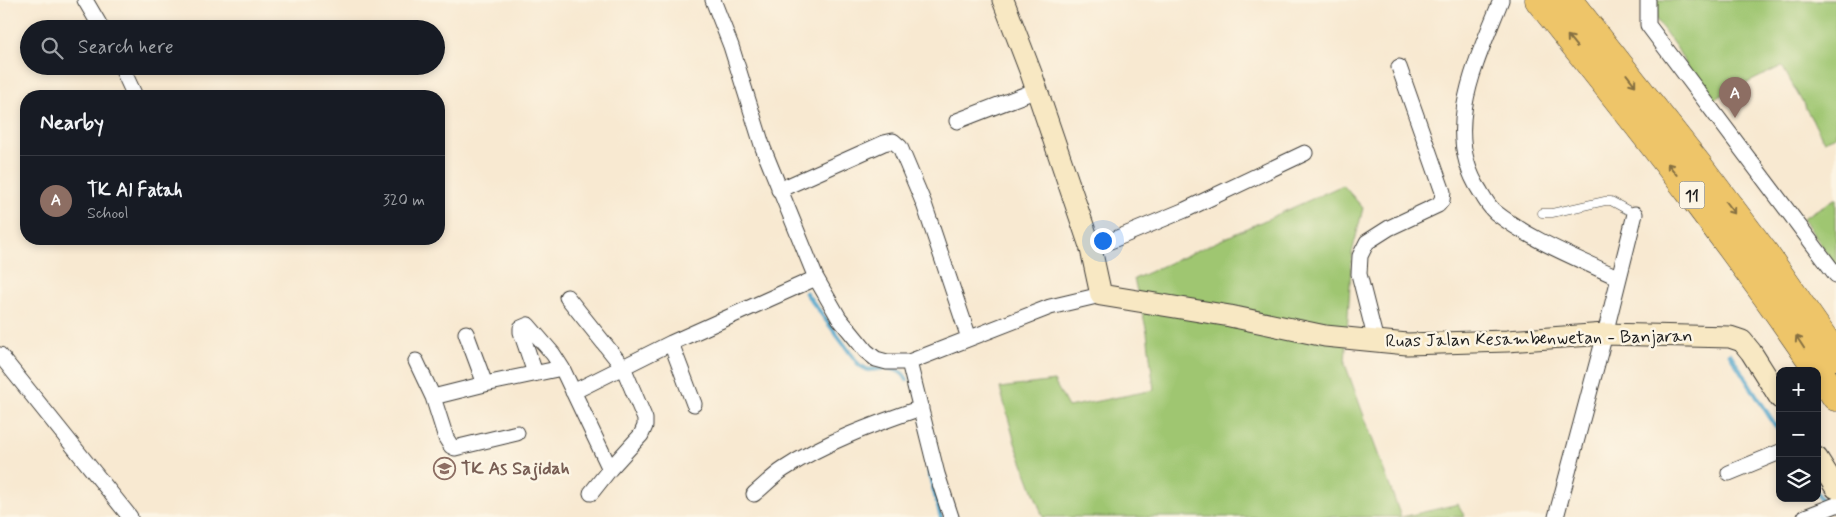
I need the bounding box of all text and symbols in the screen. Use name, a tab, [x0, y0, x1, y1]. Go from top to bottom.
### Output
search box	[20, 20, 445, 75]
icon: search	[38, 34, 66, 62]
text: Search here	[78, 35, 174, 60]
one-way arrow	[1566, 35, 1577, 48]
one-way arrow	[1625, 73, 1636, 86]
pin: A	[1719, 77, 1751, 118]
text: Nearby	[40, 109, 104, 137]
one-way arrow	[1666, 163, 1677, 176]
text: TK Al Fatah	[87, 178, 183, 203]
road number: 11	[1680, 182, 1704, 208]
text: A	[51, 190, 61, 211]
text: 320 m	[383, 190, 425, 211]
one-way arrow	[1725, 201, 1736, 214]
text: School	[87, 203, 128, 224]
your location	[1090, 228, 1116, 254]
street label: Ruas Jalan Kesambenwetan - Banjaran	[1385, 324, 1693, 354]
one-way arrow	[1794, 335, 1805, 349]
map controls	[1776, 367, 1821, 502]
button: +	[1776, 367, 1821, 412]
button: −	[1776, 412, 1821, 457]
school or university icon: TK As Sajidah	[433, 456, 457, 480]
place label: TK As Sajidah	[461, 457, 570, 481]
button: layers	[1776, 457, 1821, 502]

